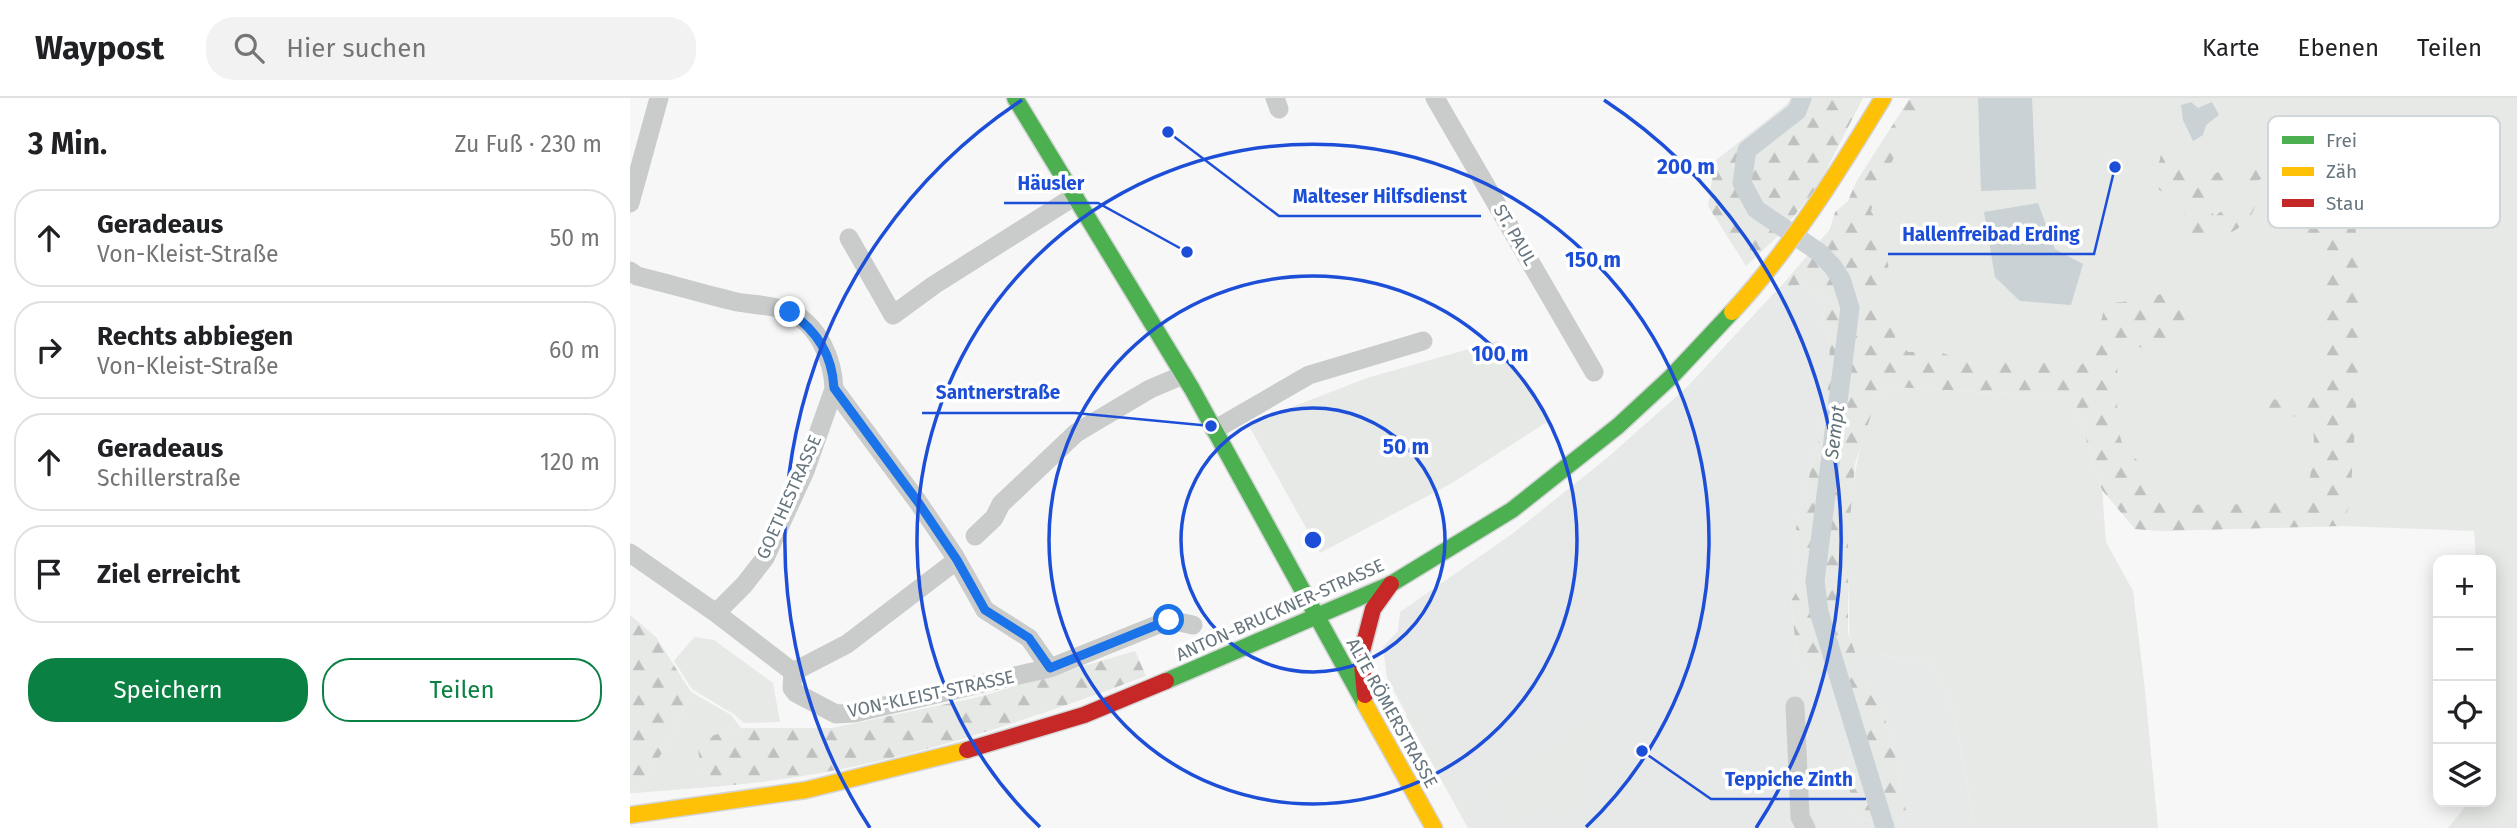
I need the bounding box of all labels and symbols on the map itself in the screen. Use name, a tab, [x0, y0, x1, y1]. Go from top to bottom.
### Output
legend	[2268, 116, 2500, 228]
text: Frei	[2326, 129, 2357, 152]
text: 200 m	[1657, 154, 1715, 180]
text: Zäh	[2326, 160, 2357, 183]
callout: Häusler	[1004, 163, 1098, 203]
text: Häusler	[1018, 172, 1085, 195]
callout: Malteser Hilfsdienst	[1279, 176, 1481, 216]
text: Malteser Hilfsdienst	[1293, 185, 1468, 208]
text: Stau	[2326, 192, 2364, 215]
street label: ST. PAUL	[1489, 200, 1541, 270]
callout: Hallenfreibad Erding	[1888, 214, 2094, 254]
text: Hallenfreibad Erding	[1902, 223, 2080, 246]
text: 150 m	[1565, 247, 1621, 273]
route end	[774, 296, 805, 327]
text: 100 m	[1471, 341, 1529, 367]
callout: Santnerstraße	[922, 373, 1075, 413]
text: Santnerstraße	[936, 381, 1060, 404]
water label: Sempt	[1820, 404, 1849, 461]
street label: GOETHESTRASSE	[752, 432, 826, 562]
text: 50 m	[1383, 434, 1429, 460]
centre of rings	[1301, 528, 1325, 552]
street label: ANTON-BRUCKNER-STRASSE	[1173, 554, 1387, 666]
route start	[1153, 604, 1184, 635]
street label: ALTE RÖMERSTRASSE	[1342, 634, 1442, 792]
street label: VON-KLEIST-STRASSE	[846, 666, 1016, 722]
callout: Teppiche Zinth	[1711, 759, 1866, 799]
text: Teppiche Zinth	[1725, 768, 1853, 791]

